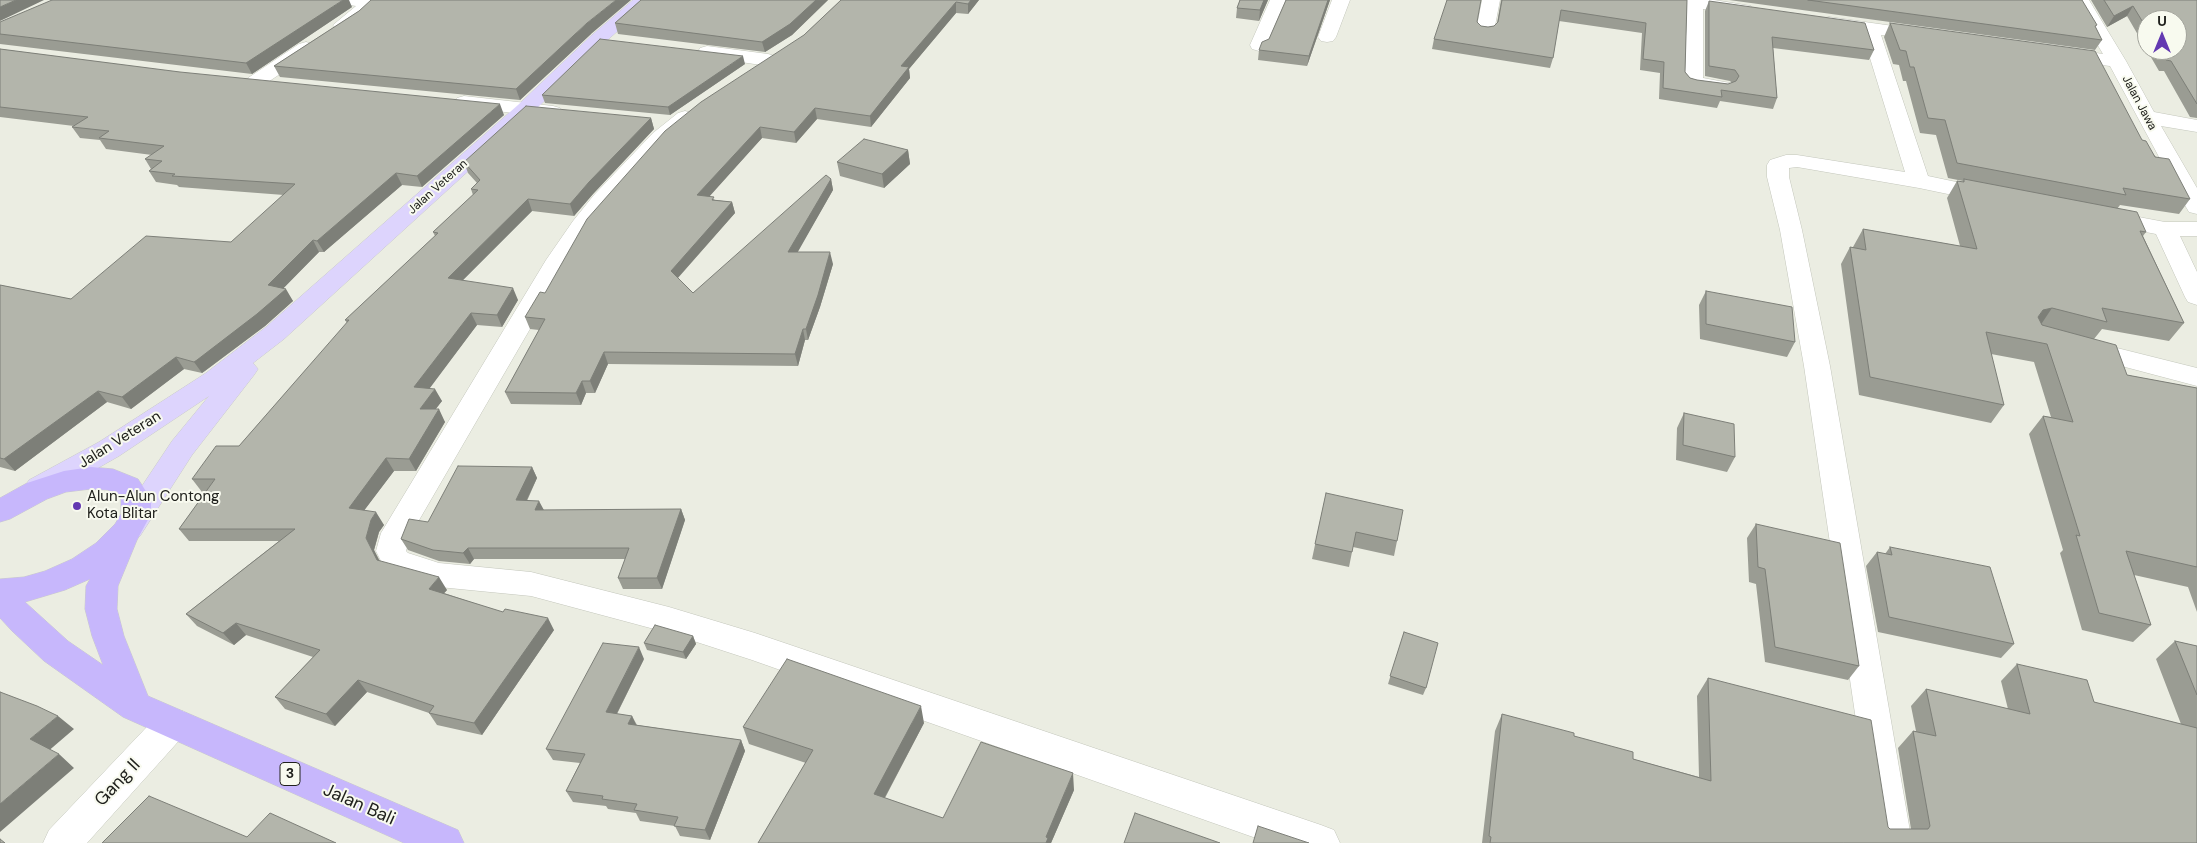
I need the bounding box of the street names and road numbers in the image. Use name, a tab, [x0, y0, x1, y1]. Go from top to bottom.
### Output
street label: Jalan Jawa	[2119, 73, 2159, 133]
street label: Jalan Veteran	[405, 157, 471, 217]
street label: Jalan Veteran	[76, 408, 164, 472]
street label: Gang II	[91, 755, 145, 811]
road number: 3	[280, 762, 300, 786]
street label: Jalan Bali	[320, 780, 398, 830]

